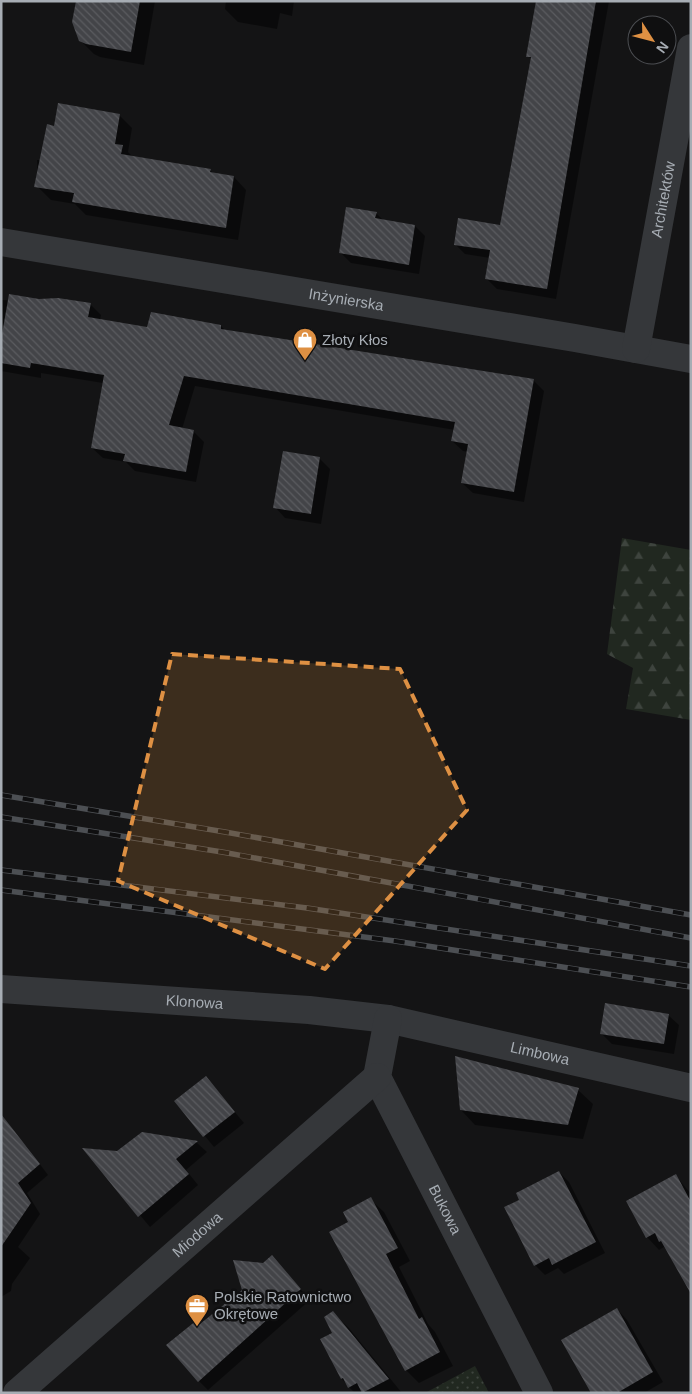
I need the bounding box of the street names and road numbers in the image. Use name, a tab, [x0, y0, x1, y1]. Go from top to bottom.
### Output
street label: Architektów	[647, 160, 678, 239]
street label: Inżynierska	[307, 285, 386, 314]
street label: Klonowa	[165, 991, 225, 1012]
street label: Limbowa	[509, 1038, 572, 1068]
street label: Bukowa	[426, 1182, 465, 1238]
street label: Miodowa	[169, 1208, 226, 1260]

